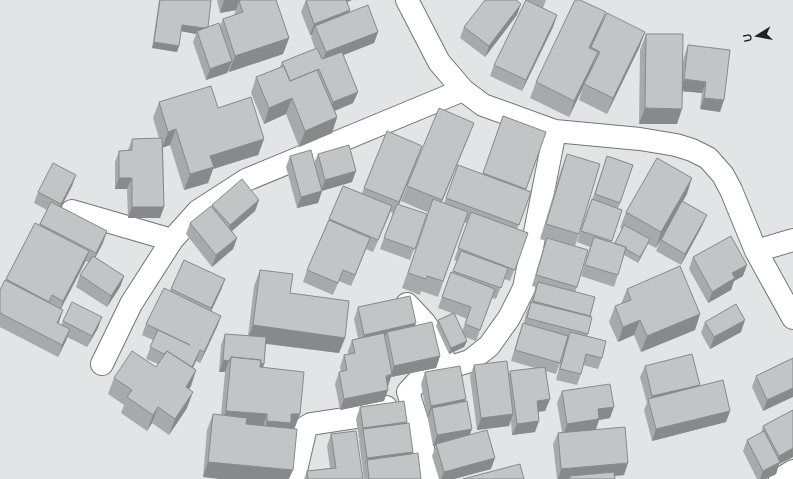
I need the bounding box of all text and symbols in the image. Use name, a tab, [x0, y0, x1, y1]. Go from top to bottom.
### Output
north arrow	[737, 16, 777, 56]
text: U	[740, 32, 755, 43]

